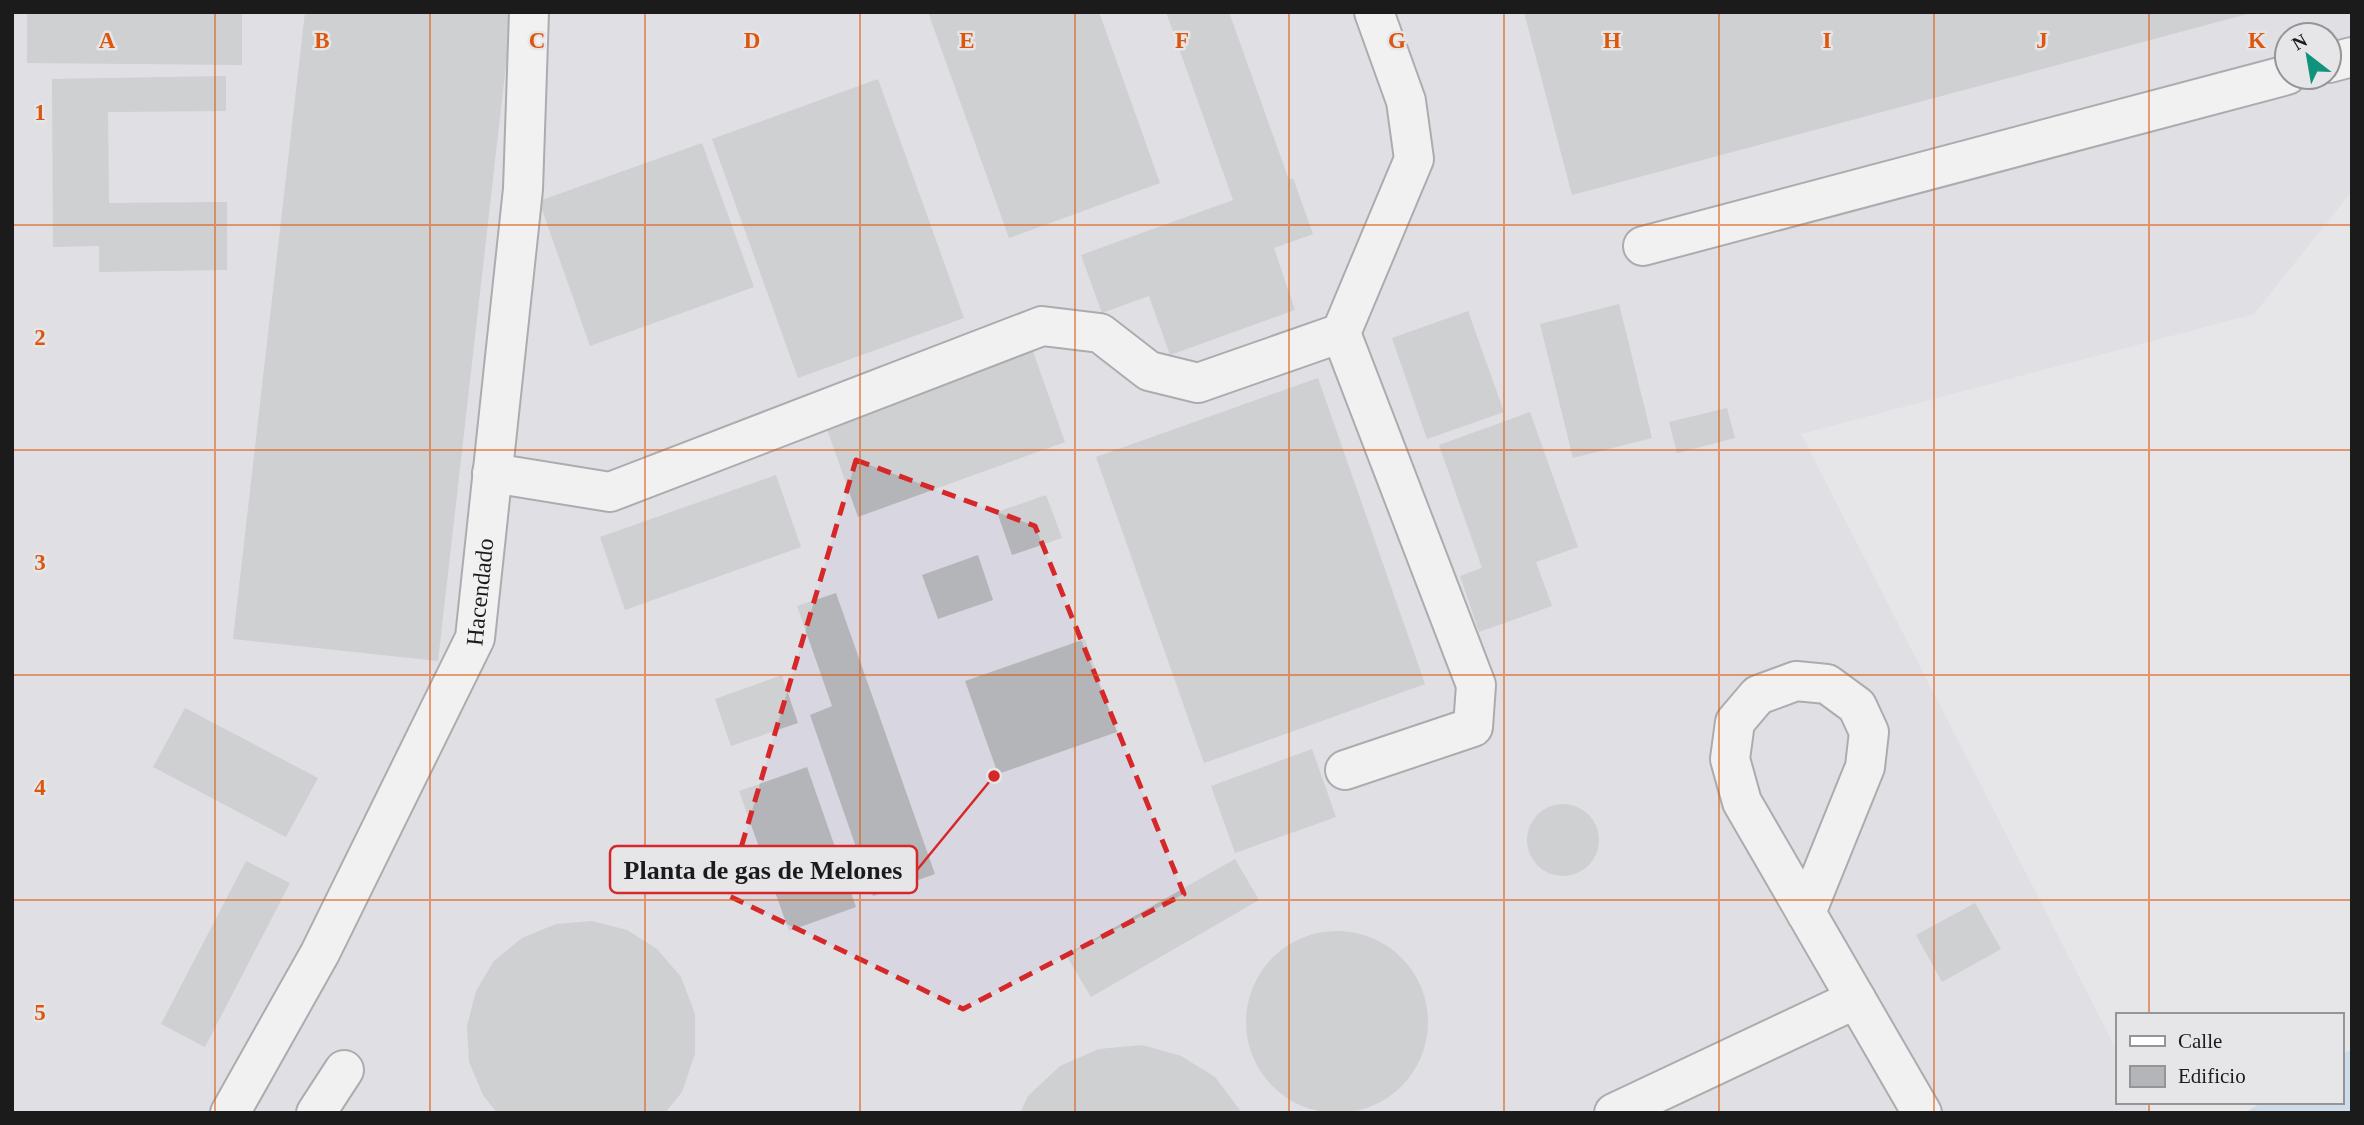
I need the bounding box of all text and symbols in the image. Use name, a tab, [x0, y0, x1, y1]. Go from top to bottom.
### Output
north arrow	[2273, 21, 2343, 91]
text: A	[99, 28, 116, 53]
text: B	[314, 28, 330, 53]
text: C	[529, 28, 545, 53]
text: D	[744, 28, 760, 53]
text: E	[959, 28, 975, 53]
text: F	[1175, 28, 1189, 53]
text: G	[1388, 28, 1406, 53]
text: H	[1603, 28, 1621, 53]
text: I	[1823, 28, 1832, 53]
text: J	[2036, 28, 2048, 53]
text: K	[2248, 28, 2266, 53]
text: N	[2288, 29, 2311, 54]
text: 1	[34, 100, 46, 125]
text: 2	[34, 325, 46, 350]
street label: Hacendado	[461, 537, 499, 647]
text: 3	[34, 550, 46, 575]
text: 4	[34, 775, 46, 800]
callout: Planta de gas de Melones	[610, 846, 917, 893]
text: Planta de gas de Melones	[624, 856, 902, 885]
text: 5	[34, 1000, 46, 1025]
legend	[2116, 1013, 2343, 1104]
text: Calle	[2178, 1029, 2222, 1053]
text: Edificio	[2178, 1064, 2246, 1088]

